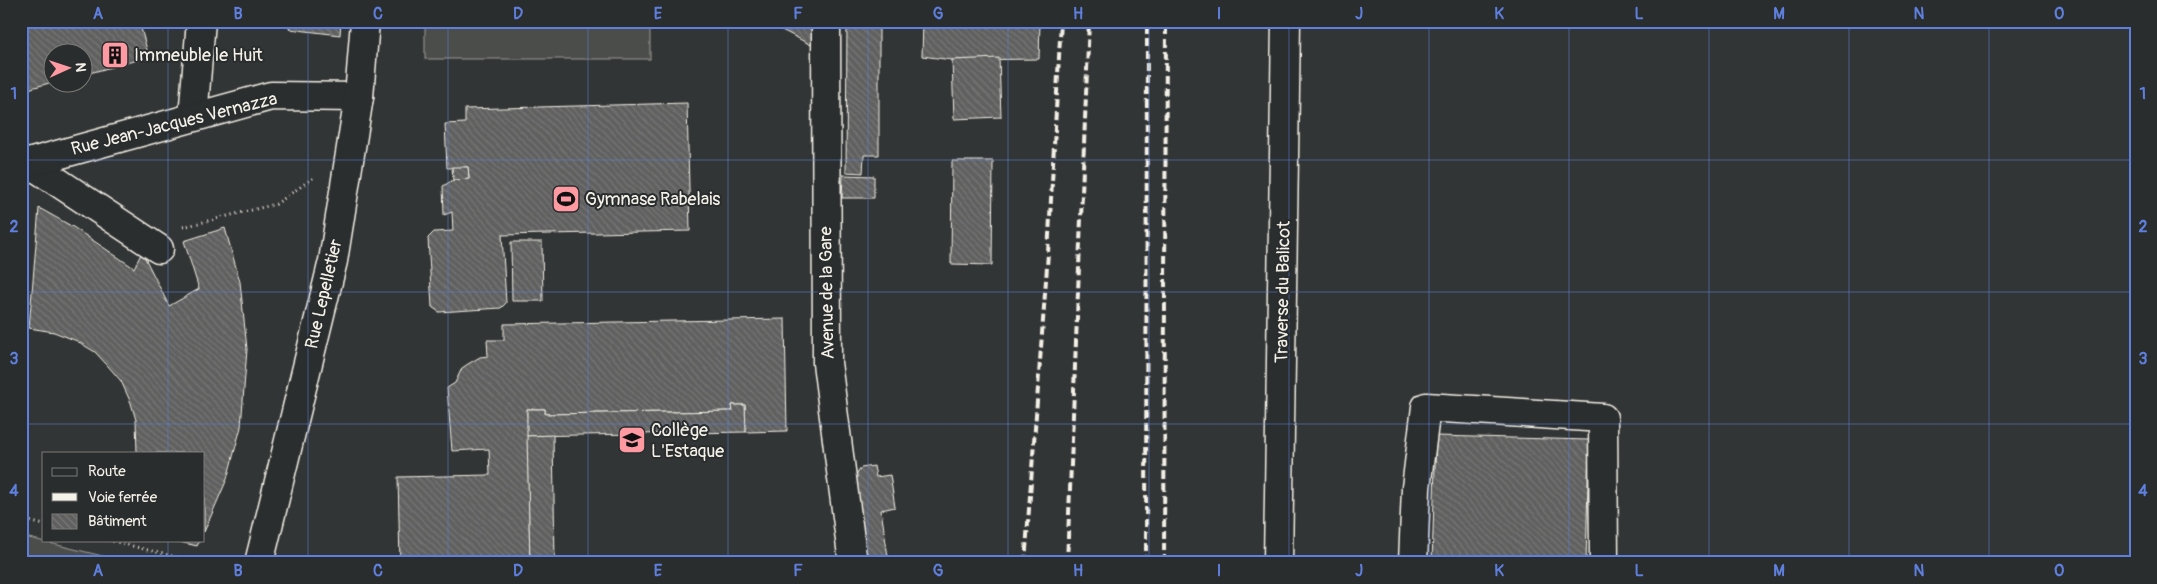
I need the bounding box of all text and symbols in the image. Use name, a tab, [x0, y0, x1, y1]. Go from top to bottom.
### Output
text: A	[93, 4, 104, 24]
text: B	[233, 4, 243, 24]
text: C	[373, 4, 383, 24]
text: D	[513, 4, 523, 24]
text: E	[654, 4, 663, 24]
text: F	[793, 4, 803, 24]
text: G	[933, 4, 944, 24]
text: H	[1073, 4, 1083, 24]
text: I	[1217, 4, 1221, 24]
text: J	[1355, 4, 1363, 24]
text: K	[1494, 4, 1504, 24]
text: L	[1634, 4, 1644, 24]
text: M	[1773, 4, 1785, 24]
text: N	[1914, 4, 1925, 24]
text: O	[2054, 4, 2064, 24]
building icon: Immeuble le Huit	[100, 40, 130, 70]
north arrow	[42, 42, 92, 92]
place label: Immeuble le Huit	[134, 44, 264, 67]
text: N	[72, 62, 89, 73]
text: 1	[11, 84, 17, 104]
text: 1	[2140, 84, 2146, 104]
street label: Rue Jean-Jacques Vernazza	[69, 87, 279, 161]
sports icon: Gymnase Rabelais	[551, 184, 581, 214]
place label: Gymnase Rabelais	[585, 188, 720, 211]
text: 2	[10, 217, 19, 237]
text: 2	[2139, 217, 2148, 237]
street label: Traverse du Balicot	[1270, 220, 1296, 363]
street label: Avenue de la Gare	[814, 226, 840, 360]
street label: Rue Lepelletier	[300, 236, 348, 351]
text: 3	[10, 349, 19, 369]
text: 3	[2139, 349, 2148, 369]
place label: Collège L'Estaque	[651, 419, 724, 463]
school or university icon: Collège L'Estaque	[617, 425, 647, 455]
legend	[42, 452, 205, 542]
text: Route	[88, 462, 126, 481]
text: 4	[9, 481, 19, 501]
text: 4	[2138, 481, 2148, 501]
text: Voie ferrée	[88, 488, 158, 507]
text: Bâtiment	[88, 512, 148, 531]
text: A	[93, 561, 104, 581]
text: B	[233, 561, 243, 581]
text: C	[373, 561, 383, 581]
text: D	[513, 561, 523, 581]
text: E	[654, 561, 663, 581]
text: F	[793, 561, 803, 581]
text: G	[933, 561, 944, 581]
text: H	[1073, 561, 1083, 581]
text: I	[1217, 561, 1221, 581]
text: J	[1355, 561, 1363, 581]
text: K	[1494, 561, 1504, 581]
text: L	[1634, 561, 1644, 581]
text: M	[1773, 561, 1785, 581]
text: N	[1914, 561, 1925, 581]
text: O	[2054, 561, 2064, 581]

